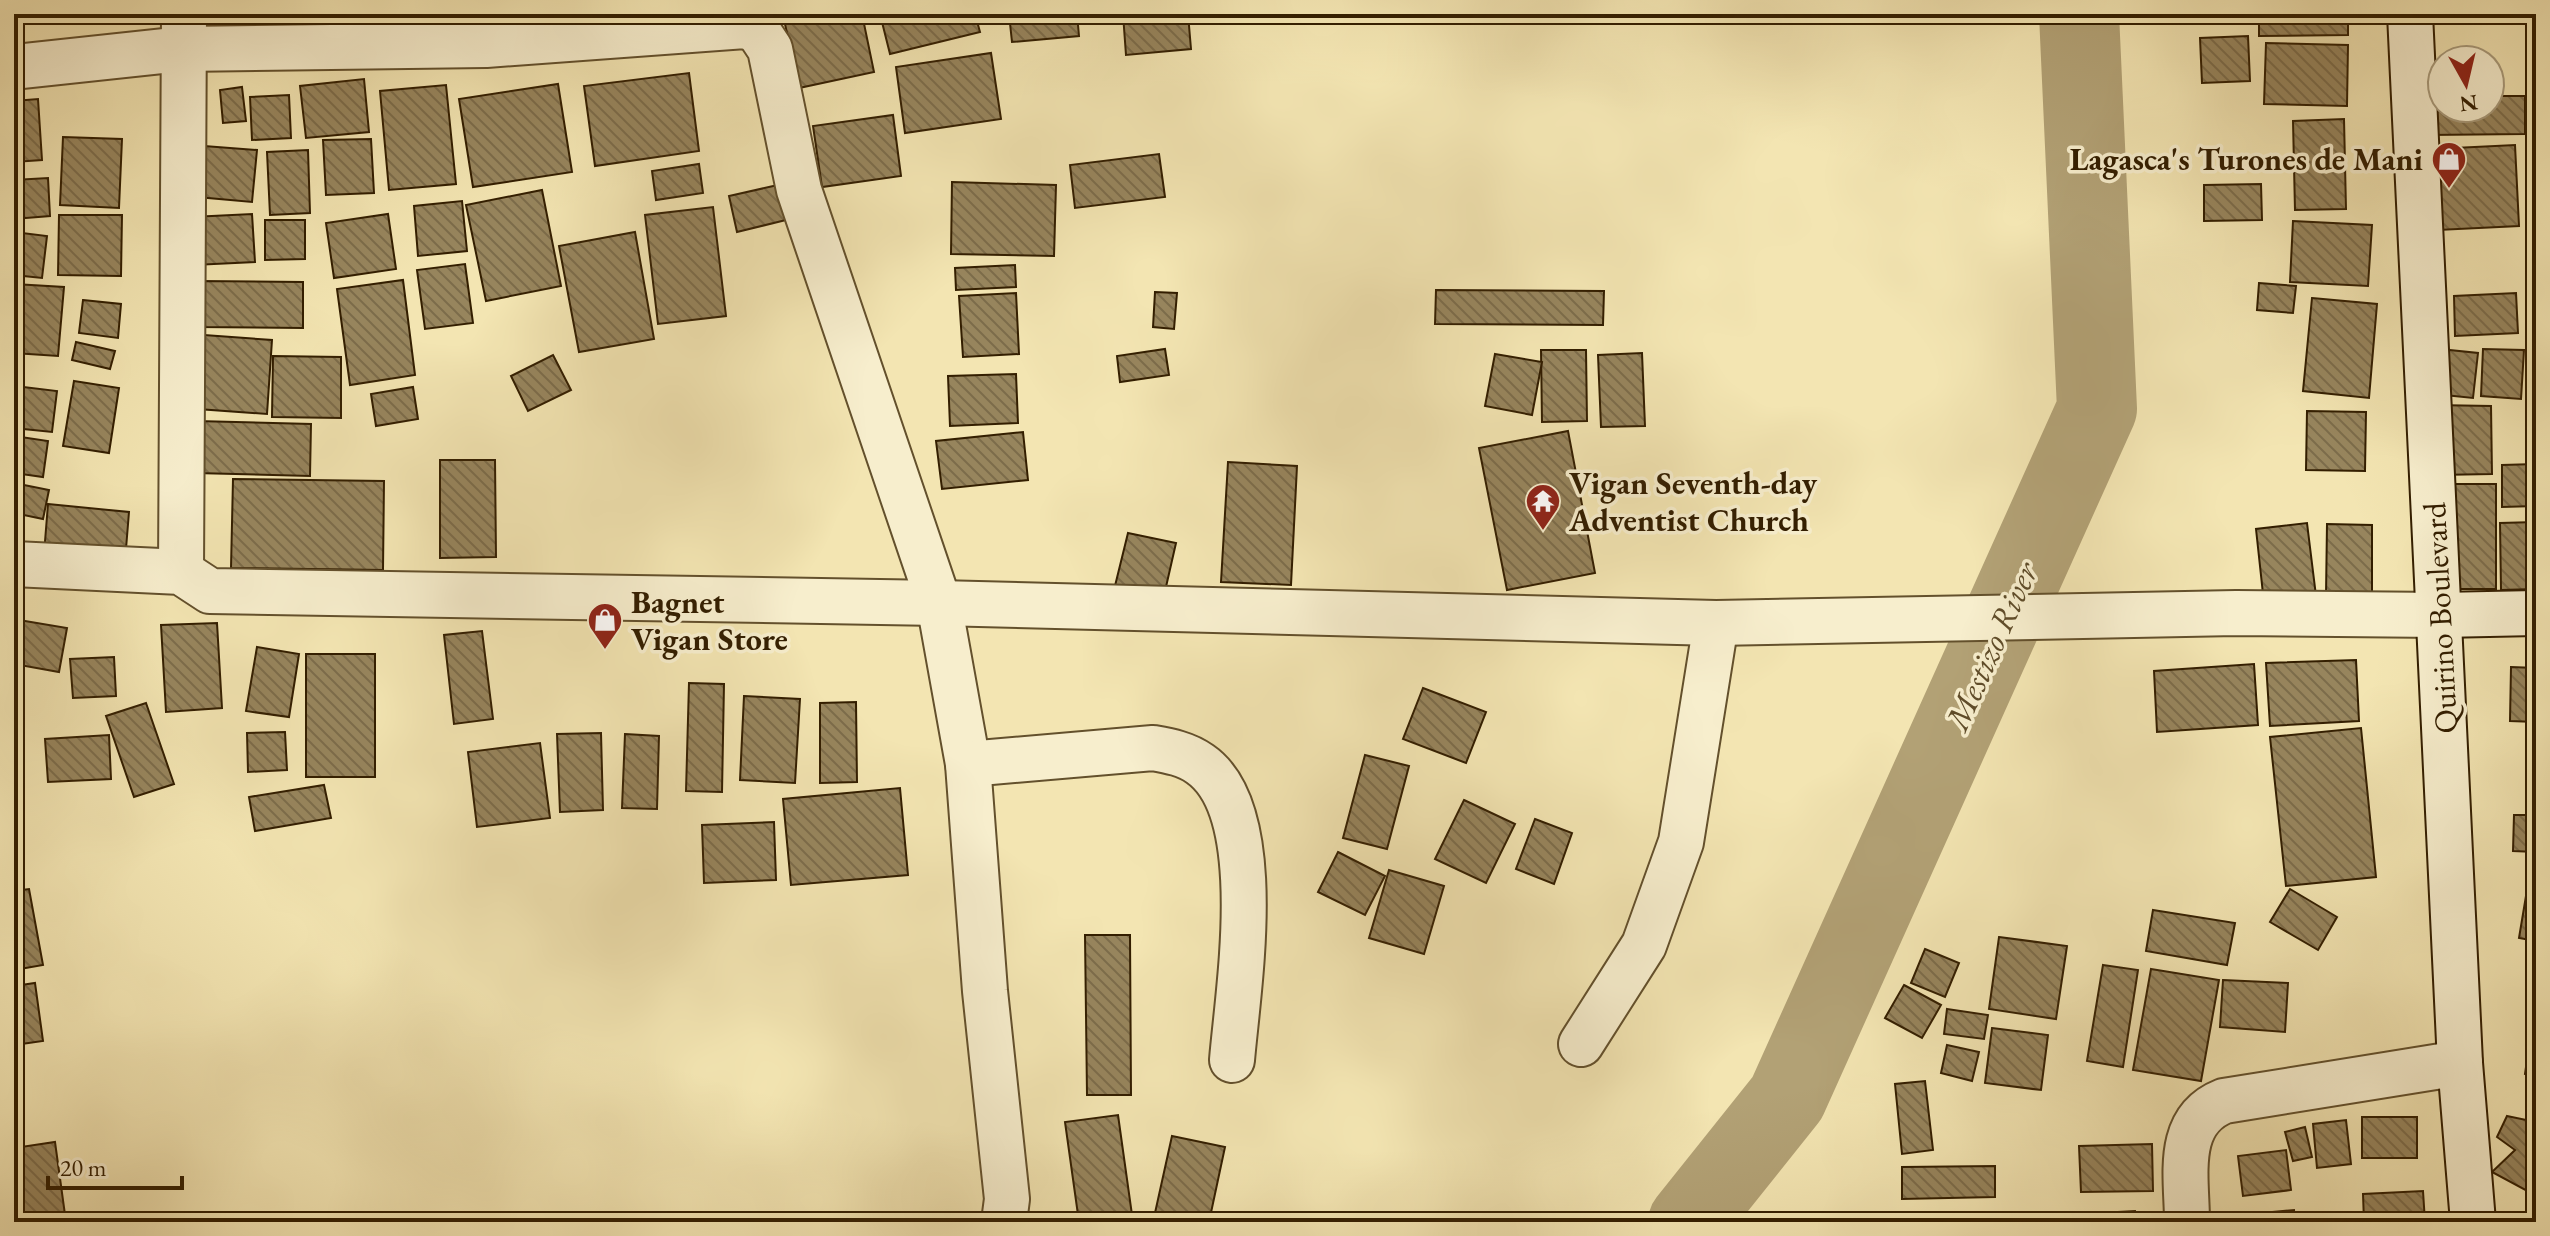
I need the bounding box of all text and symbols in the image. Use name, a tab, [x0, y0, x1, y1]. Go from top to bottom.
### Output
north arrow	[2426, 44, 2506, 124]
text: N	[2458, 88, 2480, 119]
place label: Lagasca's Turones de Mani	[2070, 138, 2424, 180]
shop icon: Lagasca's Turones de Mani	[2430, 140, 2468, 190]
place label: Vigan Seventh-day Adventist Church	[1568, 462, 1818, 541]
temple icon: Vigan Seventh-day Adventist Church	[1524, 482, 1562, 532]
street label: Quirino Boulevard	[2413, 500, 2467, 735]
water label: Mestizo River	[1934, 553, 2048, 739]
place label: Bagnet Vigan Store	[631, 581, 788, 660]
shop icon: Bagnet Vigan Store	[586, 601, 624, 651]
scale bar	[48, 1140, 182, 1190]
text: 20 m	[60, 1152, 107, 1183]

